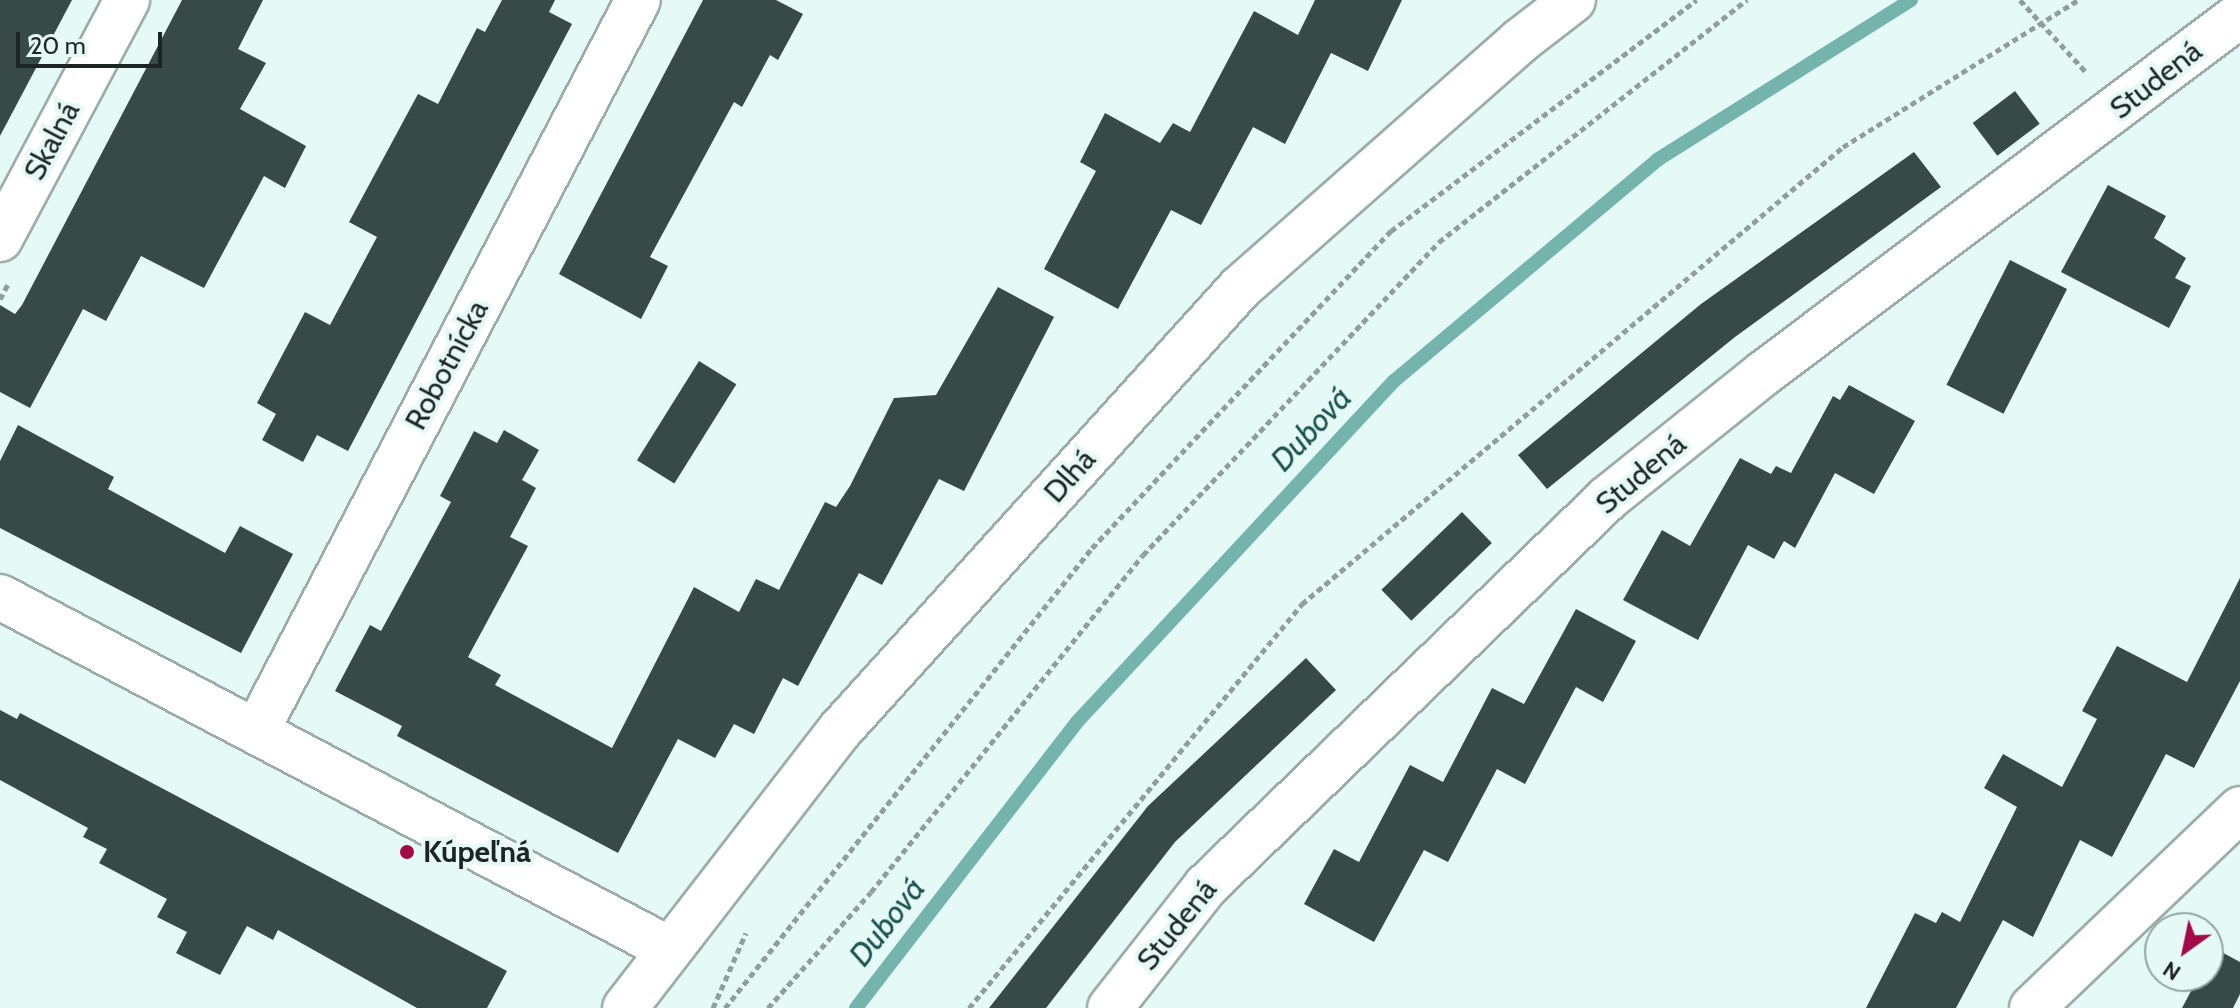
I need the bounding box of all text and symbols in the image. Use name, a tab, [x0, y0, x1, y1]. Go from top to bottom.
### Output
scale bar	[20, 16, 166, 66]
text: 20 m	[30, 31, 86, 60]
street label: Studená	[2103, 33, 2209, 127]
street label: Skalná	[17, 96, 87, 186]
street label: Robotnícka	[398, 294, 496, 436]
water label: Dubová	[1262, 379, 1360, 479]
street label: Studená	[1589, 426, 1693, 522]
street label: Dlhá	[1037, 442, 1103, 510]
place label: Kúpeľná	[423, 834, 531, 870]
marker: Kúpeľná	[398, 843, 416, 861]
water label: Dubová	[841, 870, 933, 974]
street label: Studená	[1130, 872, 1224, 978]
north arrow	[2144, 912, 2224, 992]
text: N	[2158, 955, 2186, 986]

